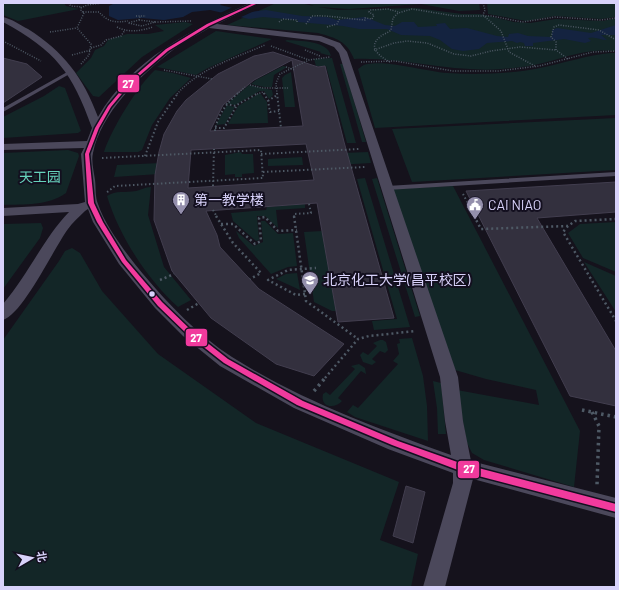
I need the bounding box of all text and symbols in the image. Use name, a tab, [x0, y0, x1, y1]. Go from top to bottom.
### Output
line badge: 27	[117, 74, 140, 93]
text: 27	[122, 77, 134, 90]
park label: 天工园	[19, 168, 61, 185]
building icon: 第一教学楼	[171, 190, 191, 215]
place label: 第一教学楼	[194, 191, 264, 208]
public building icon: CAI NIAO	[465, 195, 485, 220]
place label: CAI NIAO	[488, 196, 542, 213]
school or university icon: 北京化工大学(昌平校区)	[300, 270, 320, 295]
place label: 北京化工大学(昌平校区)	[323, 271, 471, 288]
unlabelled marker	[147, 289, 157, 299]
line badge: 27	[185, 328, 208, 347]
text: 27	[190, 331, 202, 344]
line badge: 27	[457, 460, 480, 479]
text: 27	[463, 462, 475, 475]
north arrow	[12, 538, 52, 578]
text: 北	[35, 550, 50, 563]

